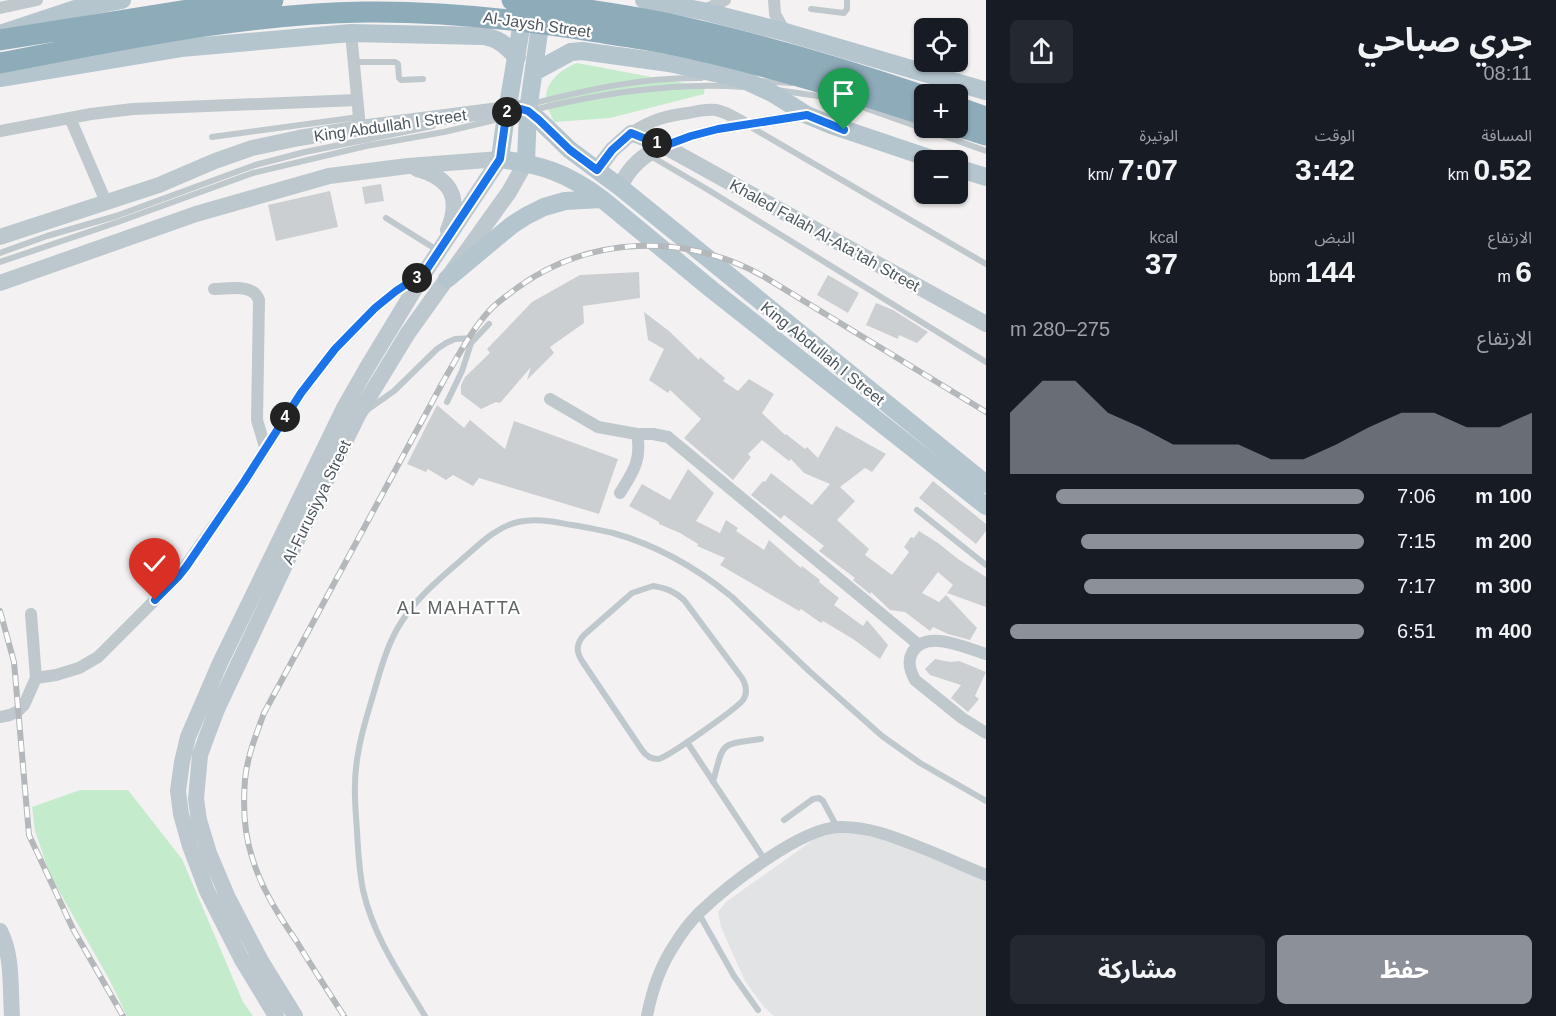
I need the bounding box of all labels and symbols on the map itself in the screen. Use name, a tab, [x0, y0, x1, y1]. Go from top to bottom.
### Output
street label: Al-Jaysh Street	[482, 9, 592, 41]
pin	[818, 68, 869, 130]
pin: 2	[492, 97, 522, 127]
street label: King Abdullah I Street	[313, 106, 468, 145]
pin: 1	[642, 128, 672, 158]
street label: Khaled Falah Al-Ata’tah Street	[727, 176, 923, 295]
pin: 3	[402, 263, 432, 293]
street label: King Abdullah I Street	[758, 298, 888, 409]
pin: 4	[270, 402, 300, 432]
street label: Al-Furusiyya Street	[279, 437, 354, 567]
pin	[129, 538, 180, 600]
district label: AL MAHATTA	[397, 598, 521, 618]

